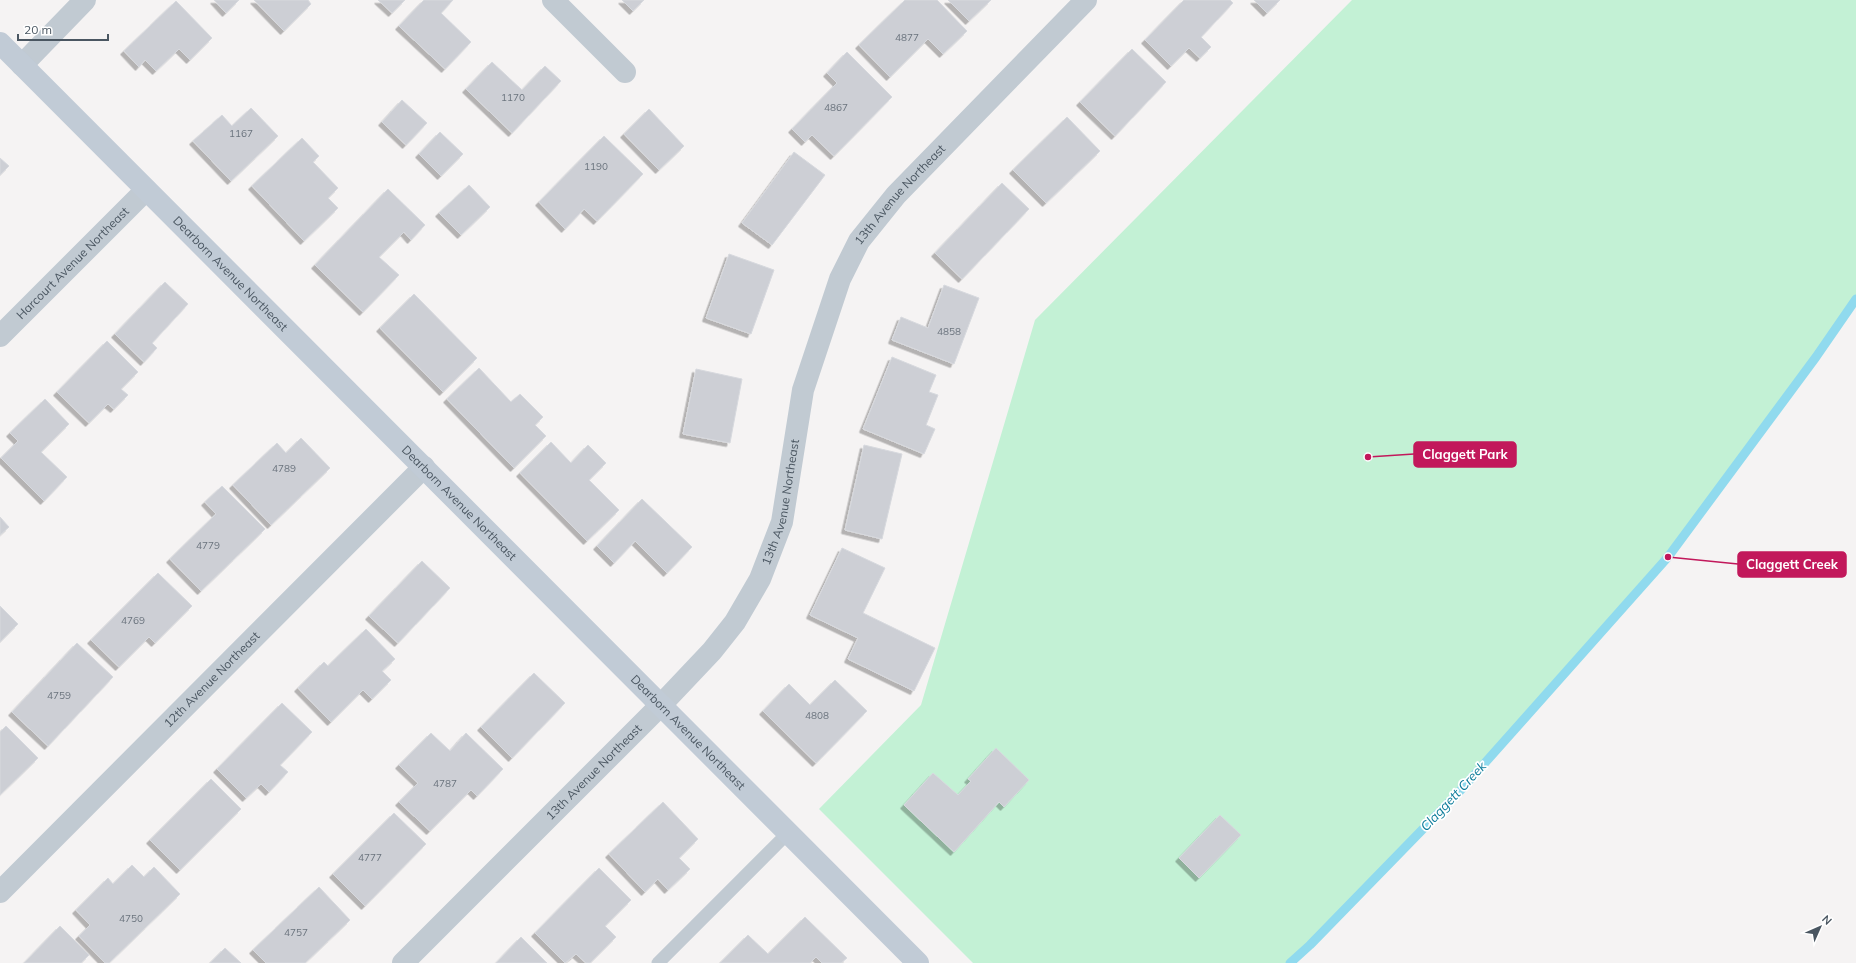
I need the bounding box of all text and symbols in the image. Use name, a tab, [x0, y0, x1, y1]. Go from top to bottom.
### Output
scale bar	[18, 16, 108, 42]
text: 20 m	[24, 22, 52, 37]
house number: 4877	[895, 31, 919, 44]
house number: 1170	[501, 91, 525, 104]
house number: 4867	[824, 101, 848, 114]
house number: 1167	[229, 127, 253, 140]
street label: 13th Avenue Northeast	[851, 141, 948, 248]
house number: 1190	[584, 160, 608, 173]
street label: Harcourt Avenue Northeast	[13, 203, 132, 322]
street label: Dearborn Avenue Northeast	[170, 213, 291, 334]
house number: 4858	[937, 325, 961, 338]
street label: 13th Avenue Northeast	[758, 438, 802, 567]
street label: Dearborn Avenue Northeast	[399, 442, 520, 563]
callout: Claggett Park	[1414, 442, 1516, 467]
text: Claggett Park	[1422, 446, 1509, 462]
house number: 4789	[272, 462, 296, 475]
house number: 4779	[196, 539, 220, 552]
callout: Claggett Creek	[1738, 552, 1846, 577]
text: Claggett Creek	[1746, 556, 1839, 572]
house number: 4769	[121, 614, 145, 627]
street label: 12th Avenue Northeast	[161, 628, 263, 730]
street label: Dearborn Avenue Northeast	[628, 672, 749, 793]
house number: 4759	[47, 689, 71, 702]
house number: 4808	[805, 709, 829, 722]
street label: 13th Avenue Northeast	[543, 721, 645, 823]
water label: Claggett Creek	[1417, 758, 1489, 834]
house number: 4787	[433, 777, 457, 790]
house number: 4777	[358, 851, 382, 864]
north arrow	[1800, 907, 1840, 947]
house number: 4750	[119, 912, 143, 925]
text: N	[1819, 912, 1835, 928]
house number: 4757	[284, 926, 308, 939]

